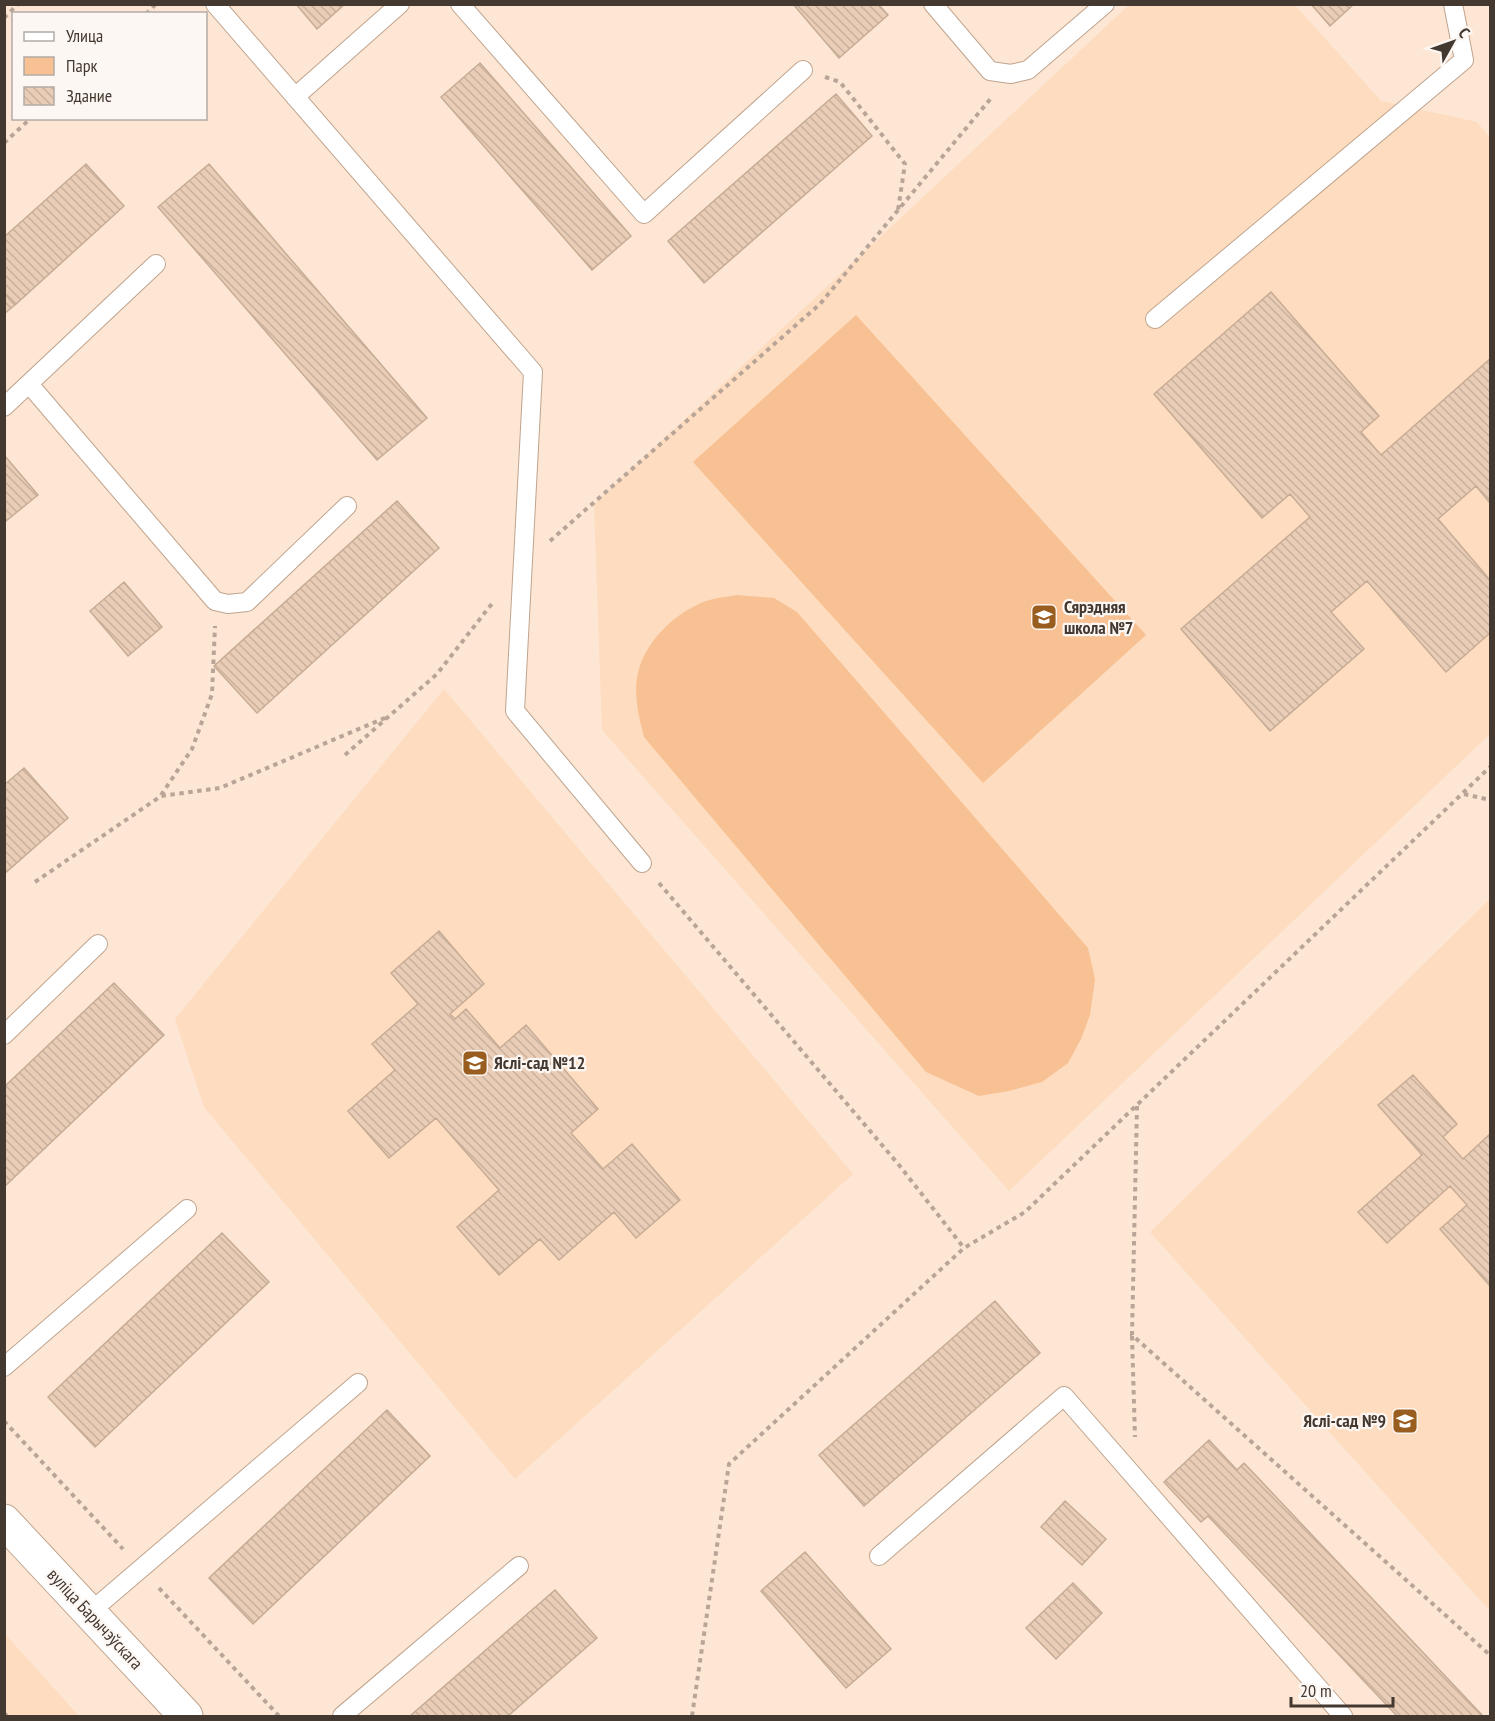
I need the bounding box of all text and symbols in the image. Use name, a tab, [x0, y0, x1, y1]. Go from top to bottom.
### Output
legend	[12, 12, 207, 120]
north arrow	[1423, 12, 1483, 72]
text: С	[1454, 23, 1475, 42]
text: Улица	[66, 24, 103, 47]
text: Парк	[66, 54, 97, 77]
text: Здание	[66, 84, 112, 107]
place label: Сярэдняя школа №7	[1064, 595, 1133, 639]
school or university icon: Сярэдняя школа №7	[1029, 602, 1059, 632]
school or university icon: Яслі-сад №12	[460, 1048, 490, 1078]
place label: Яслі-сад №12	[494, 1051, 585, 1074]
school or university icon: Яслі-сад №9	[1390, 1406, 1420, 1436]
place label: Яслі-сад №9	[1303, 1409, 1386, 1432]
street label: вуліца Барычэўскага	[43, 1563, 148, 1674]
scale bar	[1291, 1670, 1393, 1708]
text: 20 m	[1300, 1679, 1332, 1702]

